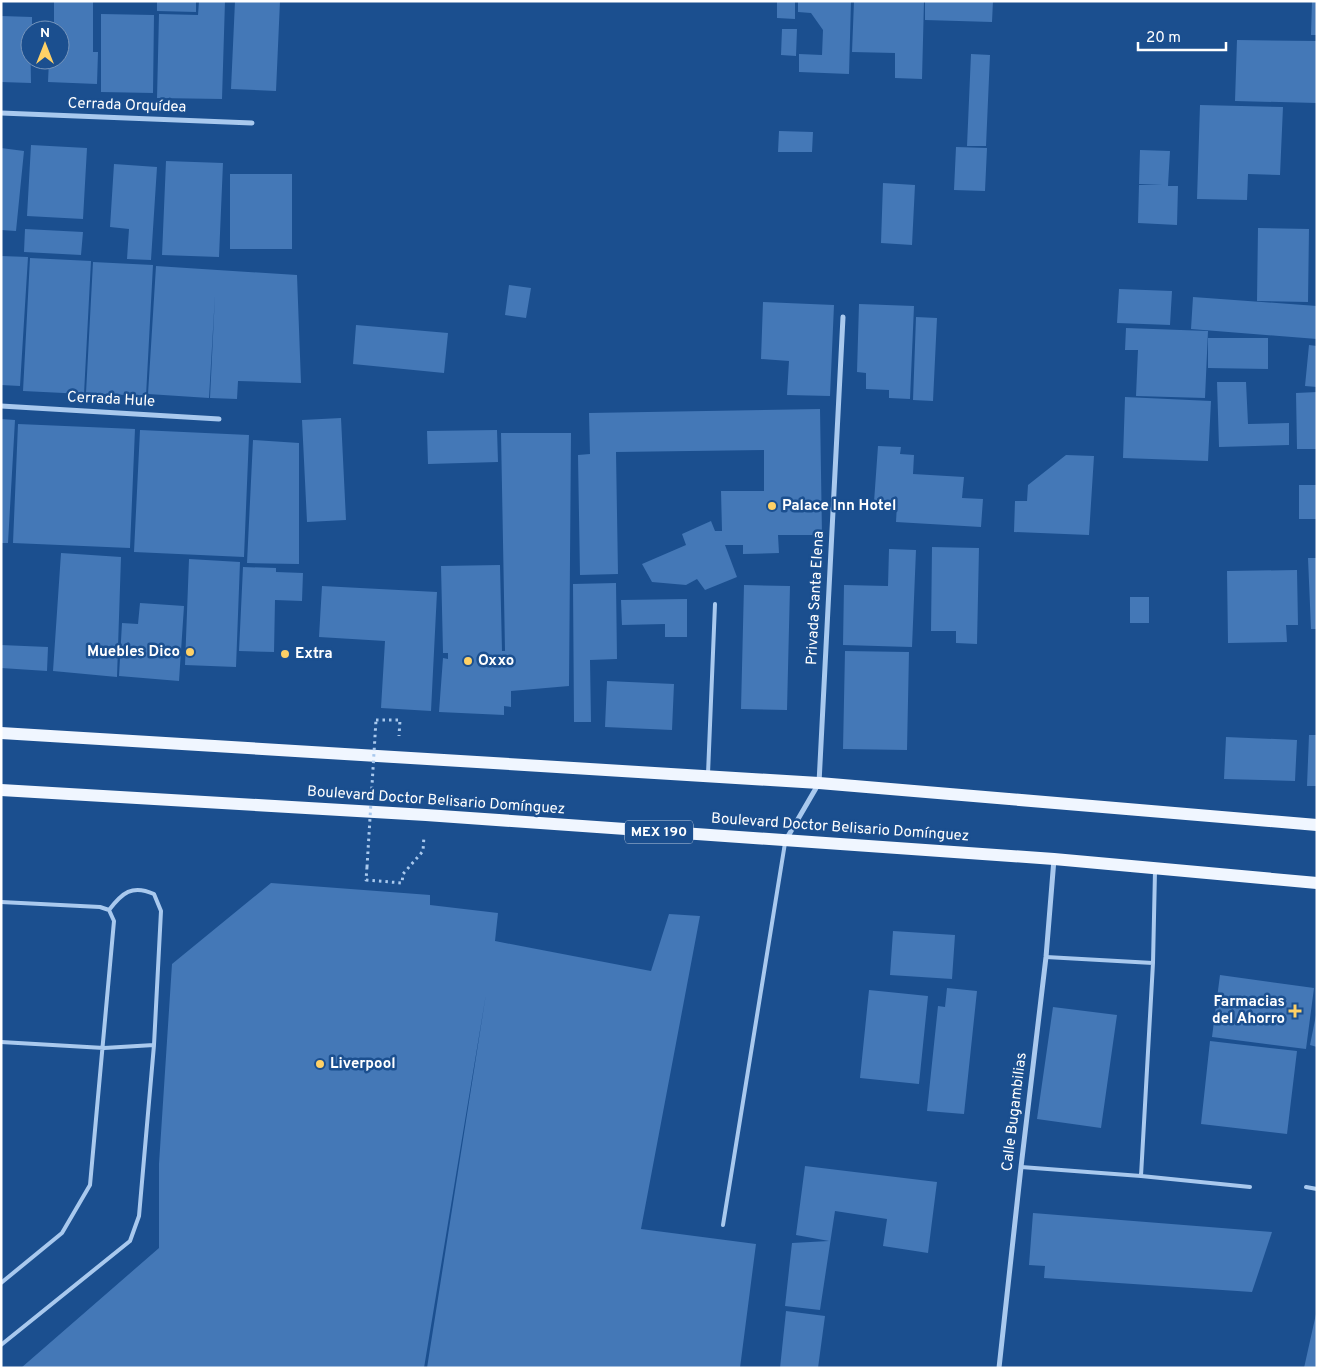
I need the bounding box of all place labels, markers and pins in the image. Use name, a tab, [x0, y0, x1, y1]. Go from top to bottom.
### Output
place label: Palace Inn Hotel	[782, 497, 896, 516]
marker: Palace Inn Hotel	[766, 500, 778, 512]
place label: Muebles Dico	[87, 643, 180, 662]
place label: Extra	[295, 645, 333, 664]
marker: Muebles Dico	[184, 646, 196, 658]
marker: Extra	[279, 648, 291, 660]
place label: Oxxo	[478, 652, 514, 671]
marker: Oxxo	[462, 655, 474, 667]
place label: Farmacias del Ahorro	[1212, 993, 1285, 1029]
marker: Farmacias del Ahorro	[1289, 1005, 1301, 1017]
place label: Liverpool	[330, 1055, 396, 1074]
marker: Liverpool	[314, 1058, 326, 1070]

